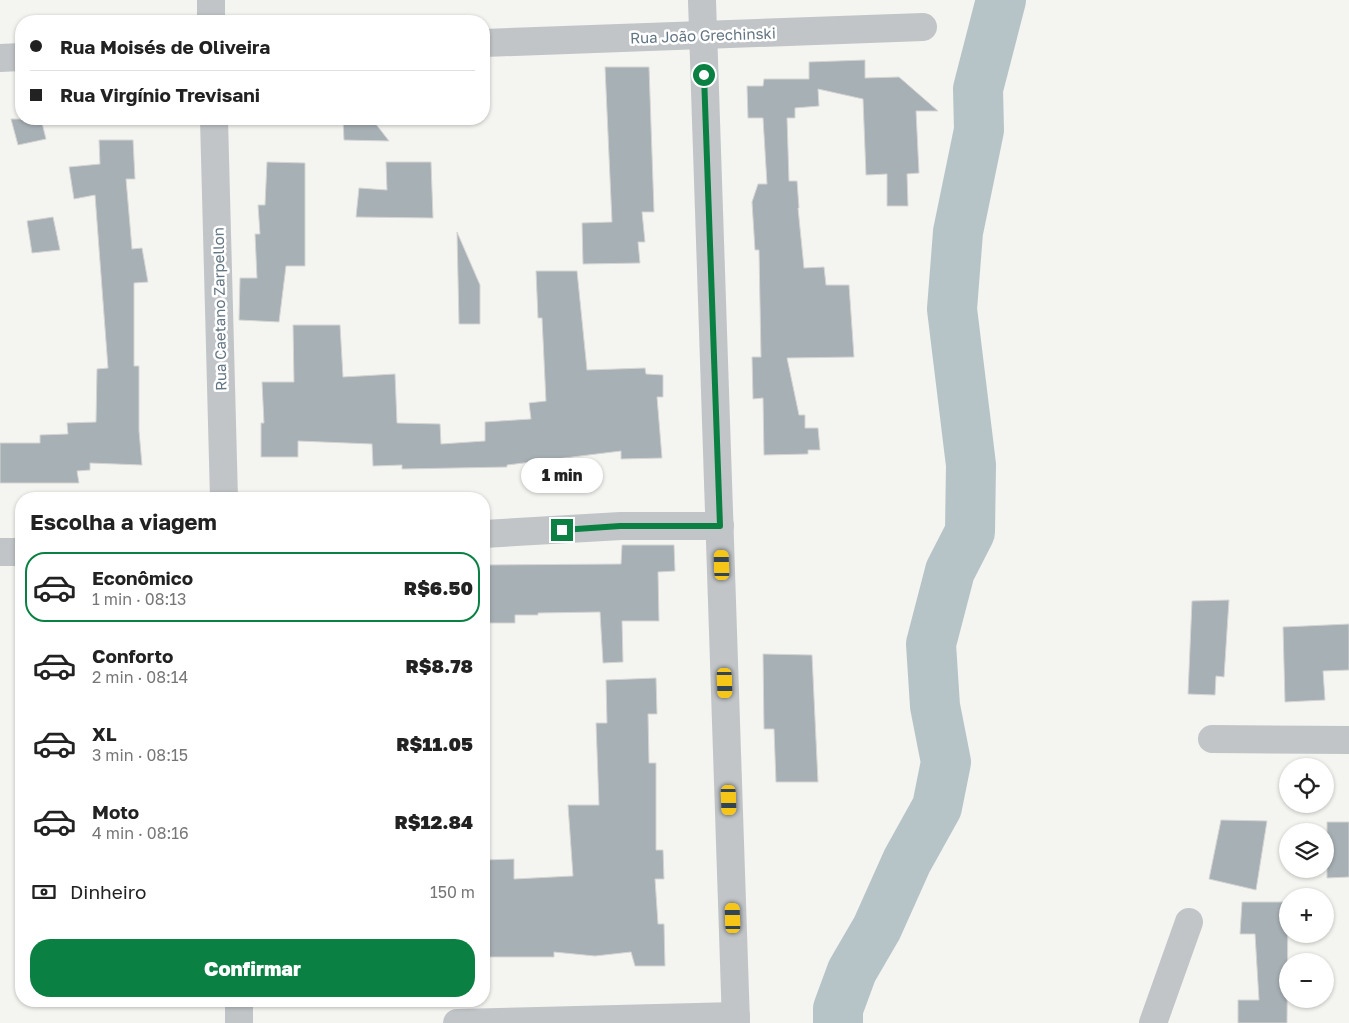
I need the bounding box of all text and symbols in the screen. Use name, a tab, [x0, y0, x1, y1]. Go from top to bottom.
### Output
street label: Rua João Grechinski	[630, 23, 776, 47]
text: Rua Moisés de Oliveira	[60, 35, 270, 58]
route start	[693, 64, 715, 86]
text: Rua Virgínio Trevisani	[60, 83, 260, 106]
street label: Rua Caetano Zarpellon	[209, 227, 229, 391]
callout: 1 min	[521, 458, 603, 492]
text: 1 min	[542, 465, 582, 485]
text: Escolha a viagem	[30, 508, 217, 535]
route end	[551, 519, 573, 541]
car	[713, 550, 730, 580]
icon: car	[32, 565, 77, 610]
text: Econômico	[92, 566, 193, 589]
text: R$6.50	[404, 576, 473, 599]
text: 1 min · 08:13	[92, 589, 186, 609]
icon: car	[32, 643, 77, 688]
text: Conforto	[92, 644, 173, 667]
text: R$8.78	[405, 654, 473, 677]
text: 2 min · 08:14	[92, 667, 188, 687]
car	[716, 668, 733, 698]
icon: car	[32, 721, 77, 766]
text: XL	[92, 722, 117, 745]
text: R$11.05	[396, 732, 473, 755]
text: 3 min · 08:15	[92, 745, 188, 765]
map controls	[1279, 758, 1334, 1008]
button: locate	[1279, 758, 1334, 813]
car	[720, 785, 737, 815]
icon: car	[32, 799, 77, 844]
text: Moto	[92, 800, 139, 823]
text: R$12.84	[394, 810, 473, 833]
text: 4 min · 08:16	[92, 823, 189, 843]
button: layers	[1279, 823, 1334, 878]
icon: cash	[30, 878, 58, 906]
text: Dinheiro	[70, 880, 147, 903]
text: 150 m	[430, 882, 475, 902]
button: +	[1279, 888, 1334, 943]
car	[724, 903, 741, 933]
button: Confirmar	[30, 939, 475, 997]
button: −	[1279, 953, 1334, 1008]

